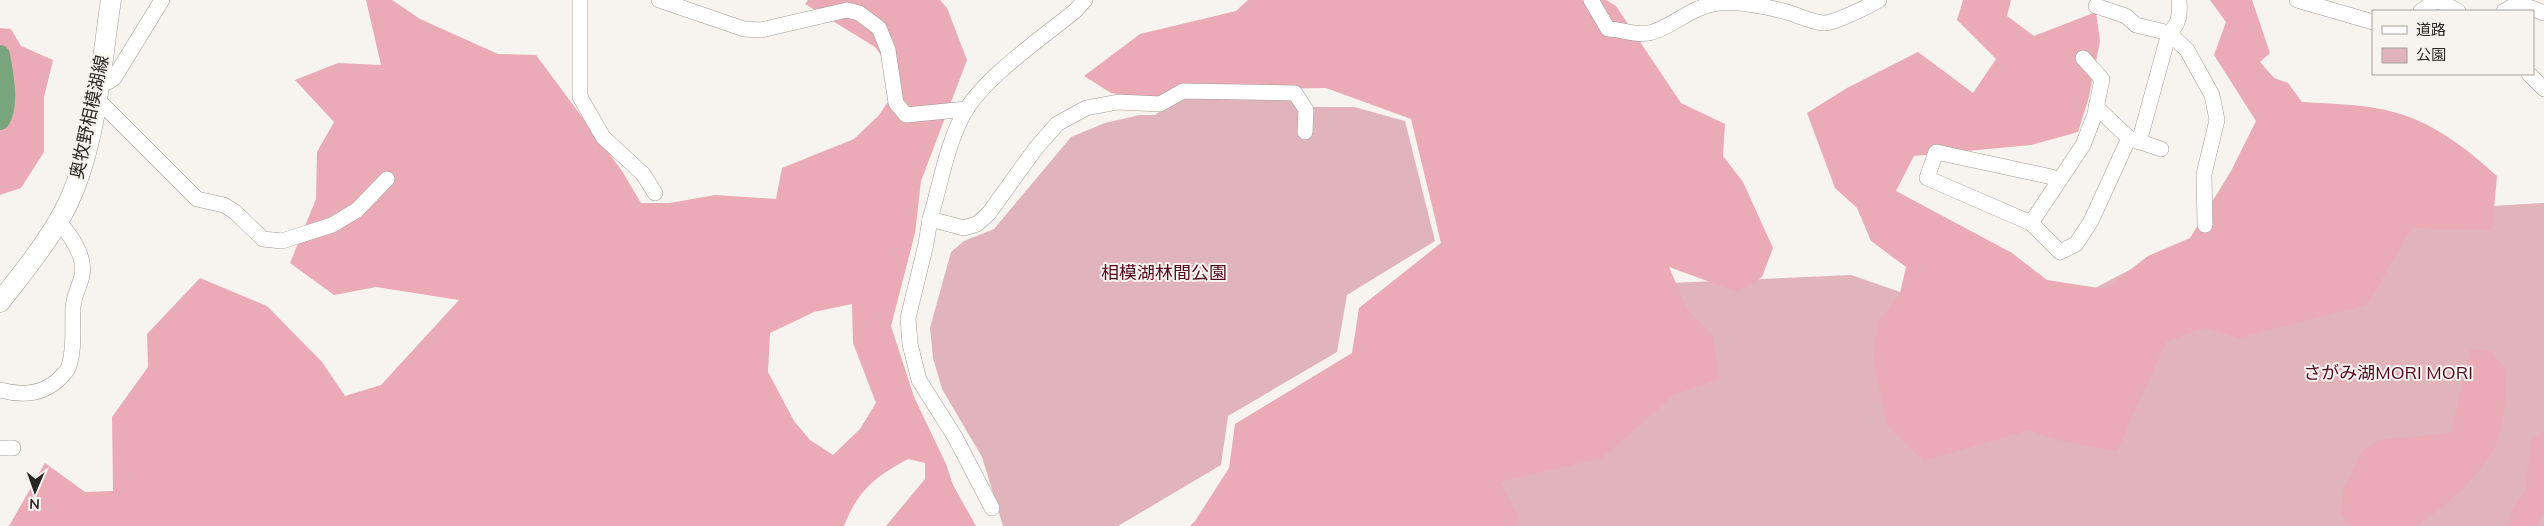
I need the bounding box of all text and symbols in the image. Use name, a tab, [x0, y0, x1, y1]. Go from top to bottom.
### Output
legend	[2372, 10, 2534, 75]
text: 道路	[2416, 20, 2446, 39]
text: 公園	[2416, 45, 2446, 64]
street label: 奥牧野相模湖線	[65, 53, 113, 181]
park label: 相模湖林間公園	[1101, 261, 1227, 284]
park label: さがみ湖MORI MORI	[2303, 361, 2473, 384]
north arrow	[10, 466, 60, 516]
text: N	[29, 495, 40, 513]

